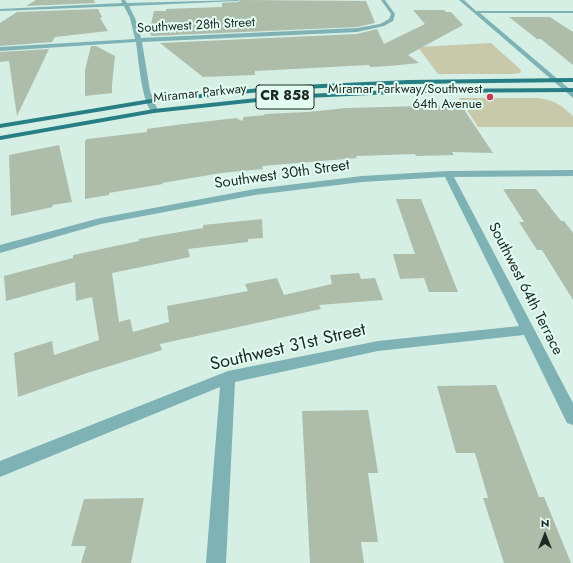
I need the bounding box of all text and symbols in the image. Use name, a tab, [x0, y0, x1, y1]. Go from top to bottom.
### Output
street label: Southwest 28th Street	[137, 15, 255, 37]
street label: Miramar Parkway	[153, 81, 247, 107]
place label: Miramar Parkway/Southwest 64th Avenue	[328, 82, 482, 113]
road number: CR 858	[256, 85, 314, 109]
marker: Miramar Parkway/Southwest 64th Avenue	[485, 92, 495, 102]
street label: Southwest 30th Street	[213, 157, 351, 193]
street label: Southwest 64th Terrace	[484, 220, 566, 358]
street label: Southwest 31st Street	[208, 320, 368, 376]
north arrow	[525, 515, 565, 555]
text: N	[541, 515, 549, 531]

